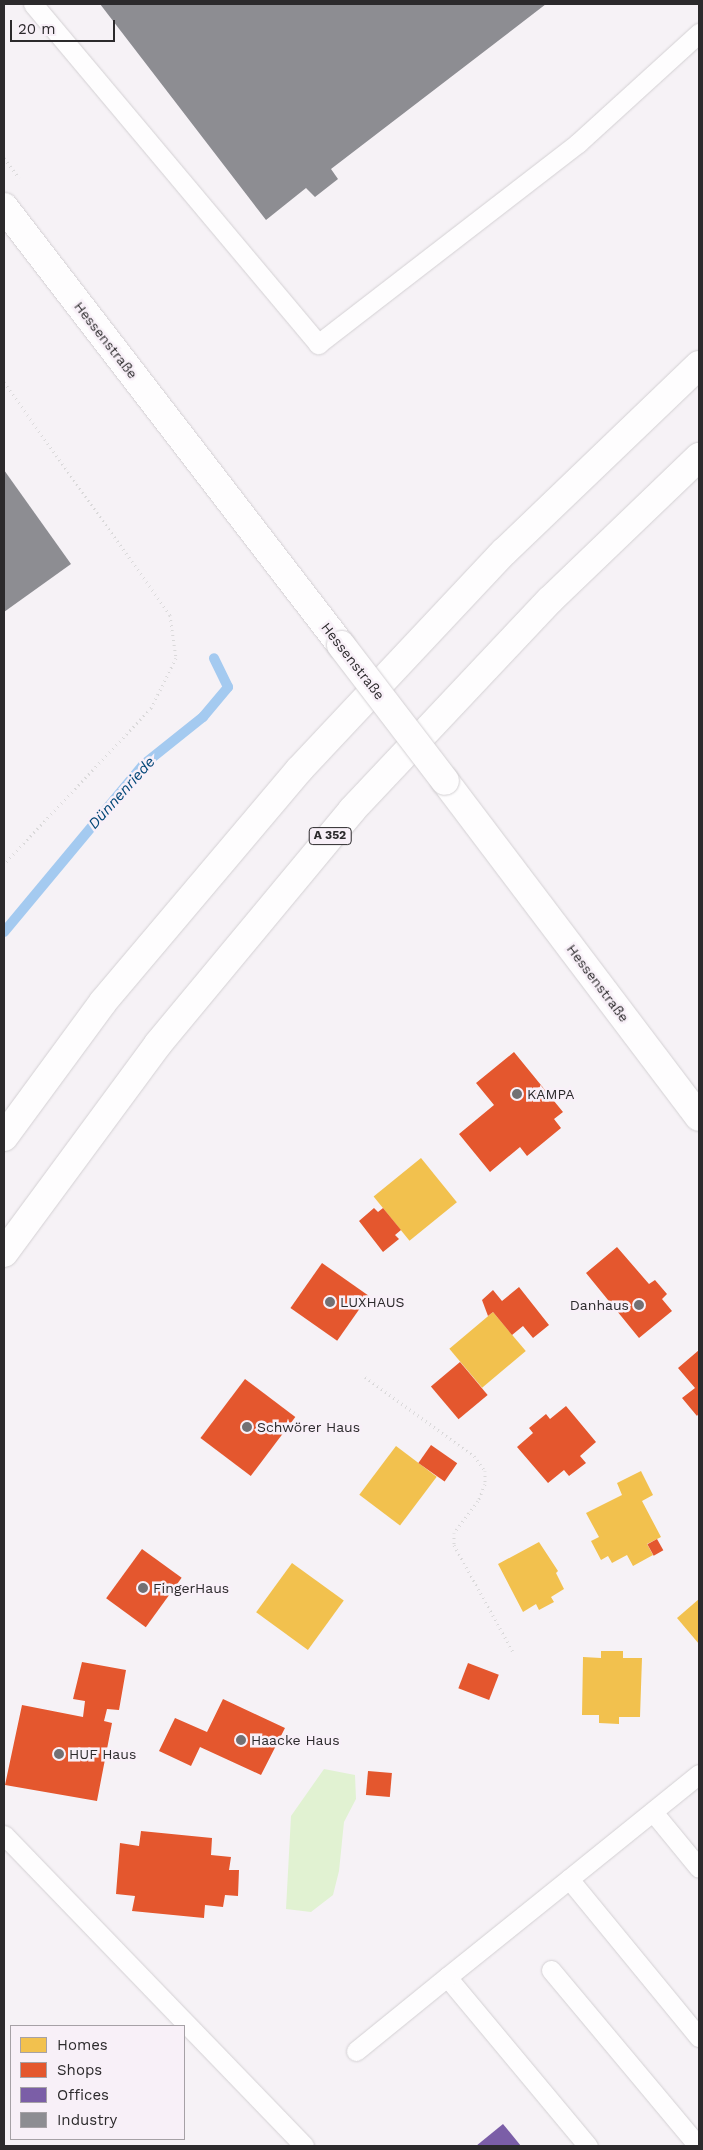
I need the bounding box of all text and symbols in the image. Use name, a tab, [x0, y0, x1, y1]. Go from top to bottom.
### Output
scale bar	[12, 10, 118, 42]
text: 20 m	[18, 20, 56, 38]
street label: Hessenstraße	[71, 298, 141, 382]
street label: Hessenstraße	[318, 619, 388, 703]
water label: Dünnenriede	[85, 753, 159, 833]
road number: A 352	[308, 826, 352, 846]
street label: Hessenstraße	[563, 941, 633, 1025]
place label: KAMPA	[527, 1086, 574, 1102]
marker: KAMPA	[511, 1088, 523, 1100]
place label: LUXHAUS	[340, 1294, 405, 1310]
marker: LUXHAUS	[324, 1296, 336, 1308]
place label: Danhaus	[570, 1297, 629, 1313]
marker: Danhaus	[633, 1299, 645, 1311]
place label: Schwörer Haus	[257, 1419, 360, 1435]
marker: Schwörer Haus	[241, 1421, 253, 1433]
place label: FingerHaus	[153, 1580, 229, 1596]
marker: FingerHaus	[137, 1582, 149, 1594]
place label: Haacke Haus	[251, 1732, 340, 1748]
marker: Haacke Haus	[235, 1734, 247, 1746]
place label: HUF Haus	[69, 1746, 137, 1762]
marker: HUF Haus	[53, 1748, 65, 1760]
legend	[10, 2025, 185, 2140]
text: Homes	[57, 2036, 108, 2054]
text: Shops	[57, 2061, 102, 2079]
text: Offices	[57, 2086, 109, 2104]
text: Industry	[57, 2111, 117, 2129]

